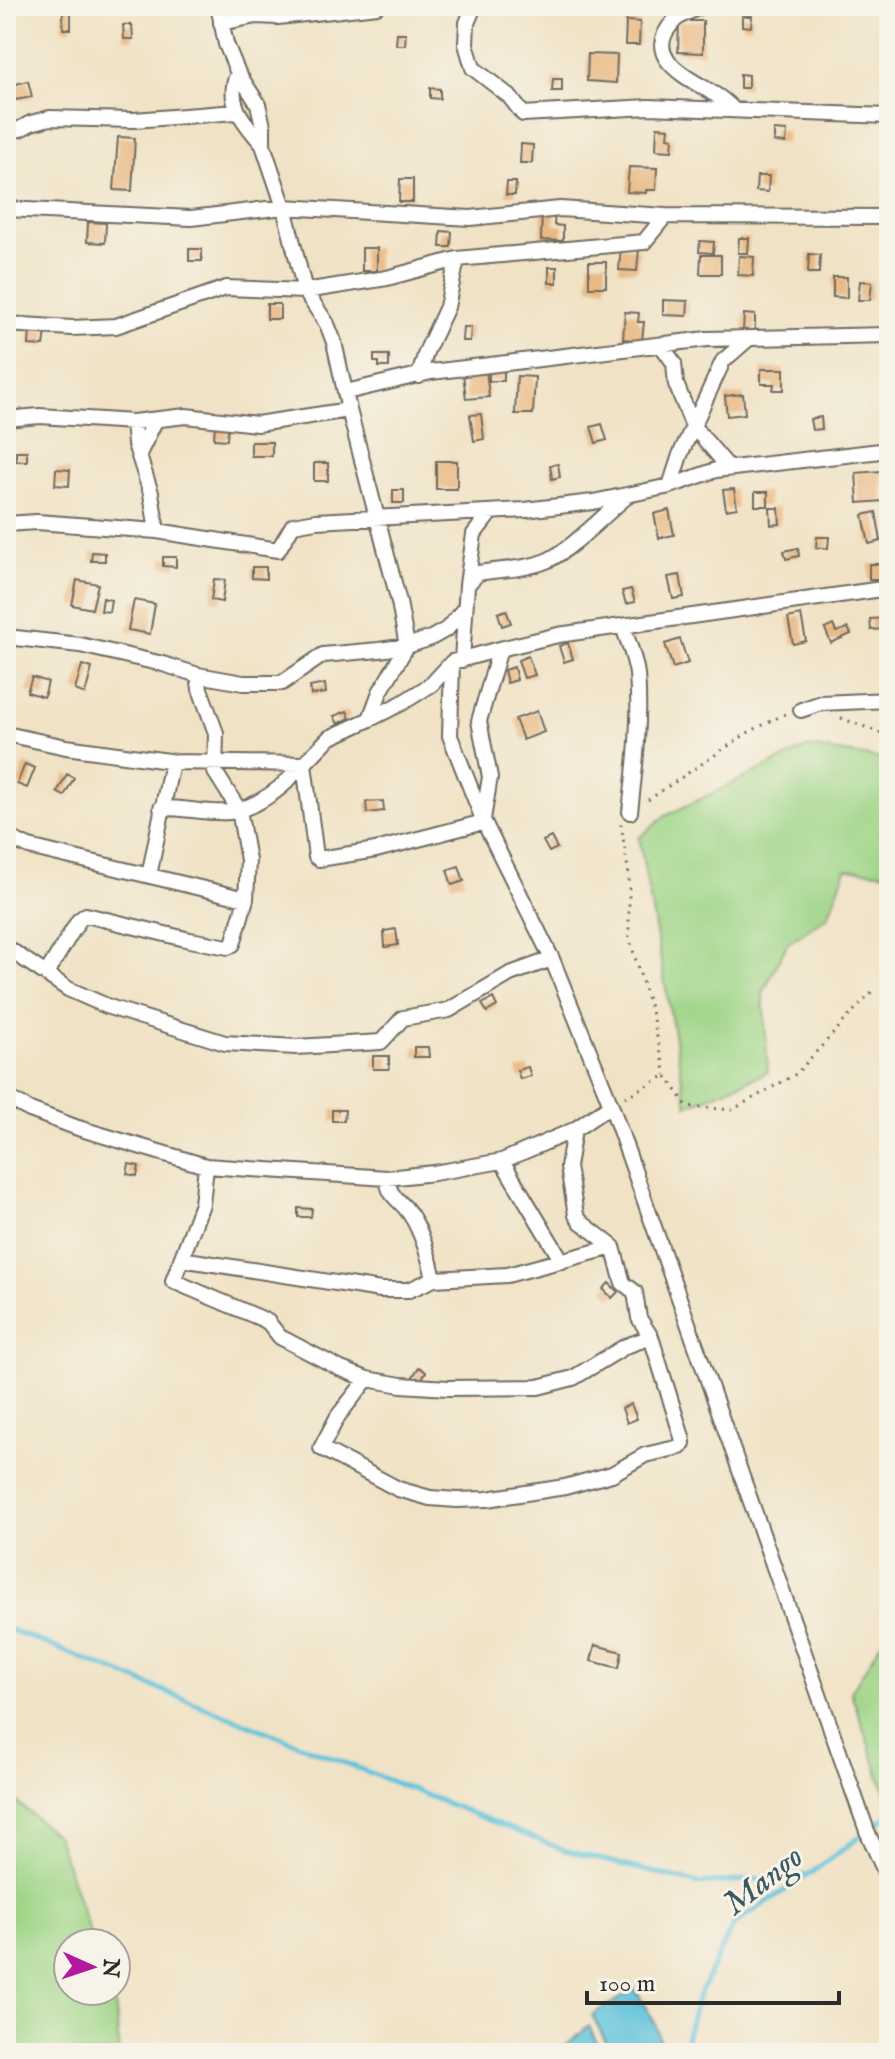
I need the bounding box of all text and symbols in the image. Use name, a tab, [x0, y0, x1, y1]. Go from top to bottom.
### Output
water label: Mango	[715, 1836, 812, 1926]
north arrow	[52, 1927, 132, 2007]
scale bar	[587, 1955, 839, 2005]
text: N	[95, 1957, 125, 1978]
text: 100 m	[599, 1969, 655, 2000]

